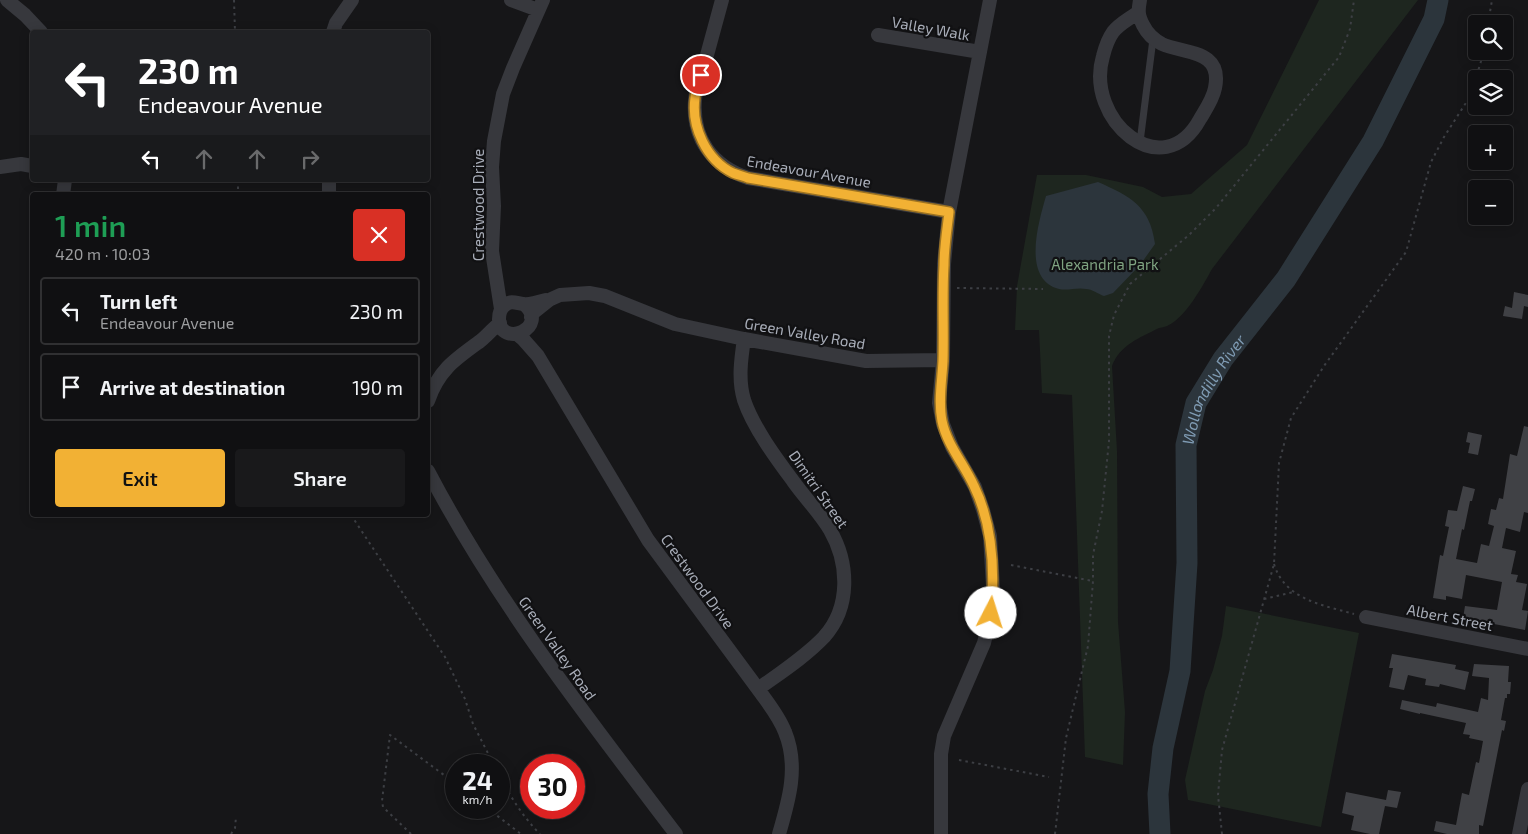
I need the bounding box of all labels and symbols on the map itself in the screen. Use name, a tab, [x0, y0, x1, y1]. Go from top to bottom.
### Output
street label: Valley Walk	[891, 12, 972, 44]
pin	[680, 54, 722, 96]
street label: Crestwood Drive	[469, 149, 487, 261]
street label: Endeavour Avenue	[745, 151, 873, 191]
park label: Alexandria Park	[1051, 255, 1159, 273]
street label: Green Valley Road	[743, 314, 867, 352]
water label: Wollondilly River	[1177, 330, 1249, 446]
street label: Dimitri Street	[786, 447, 853, 532]
street label: Crestwood Drive	[658, 530, 738, 632]
position arrow	[964, 586, 1016, 638]
street label: Green Valley Road	[516, 593, 600, 703]
street label: Albert Street	[1406, 600, 1495, 634]
speed limit sign: 30	[520, 754, 585, 819]

